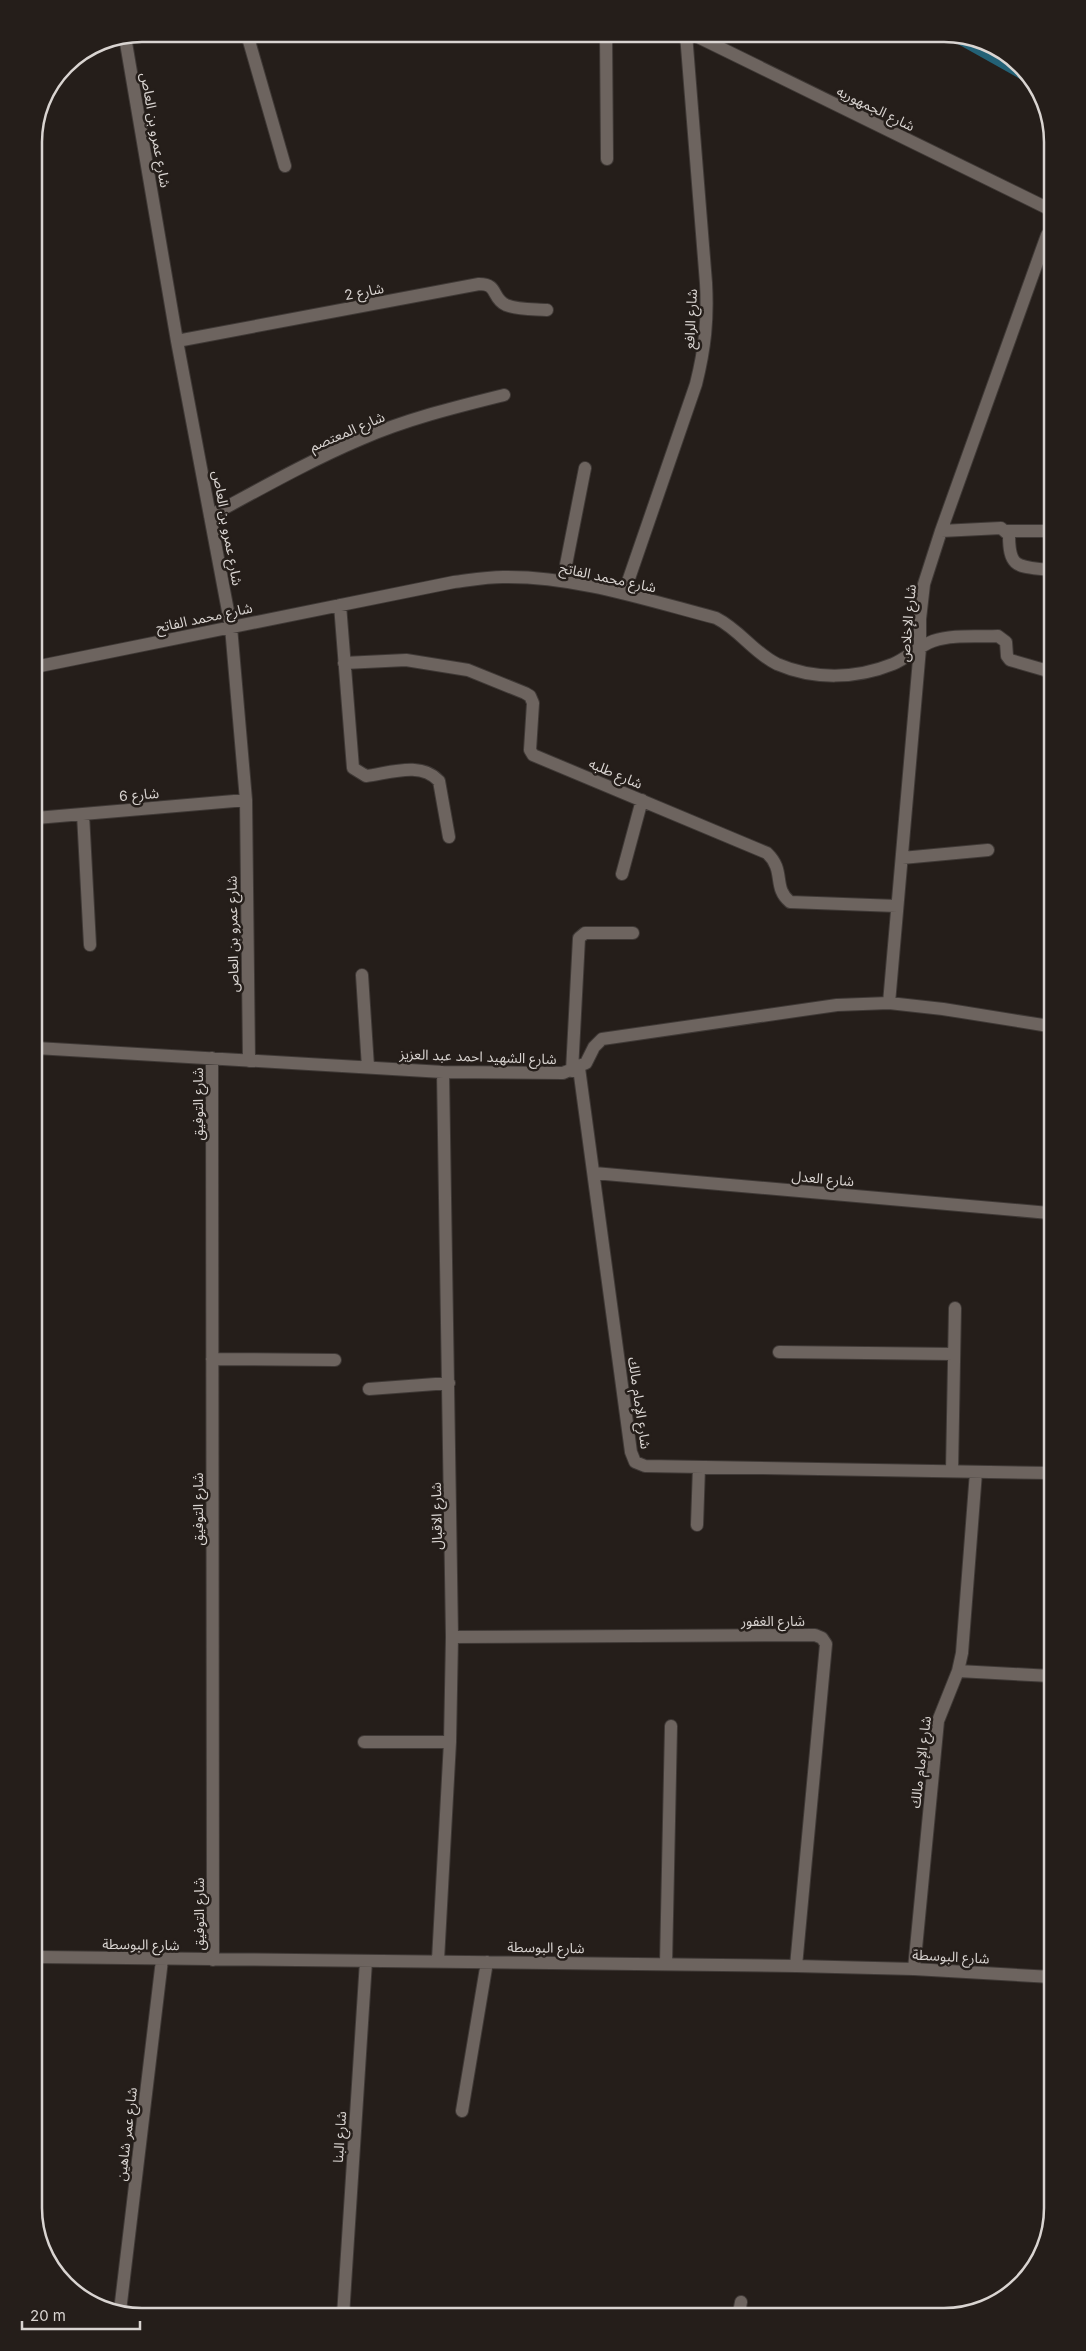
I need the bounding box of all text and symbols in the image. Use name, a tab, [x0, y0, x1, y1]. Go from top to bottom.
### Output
street label: شارع عمرو بن العاص	[135, 71, 175, 189]
street label: شارع الجمهوريه	[833, 82, 918, 137]
street label: شارع 2	[343, 279, 386, 306]
street label: شارع الرافع	[680, 288, 703, 350]
street label: شارع المعتصم	[307, 408, 388, 457]
street label: شارع عمرو بن العاص	[207, 469, 247, 587]
street label: شارع محمد الفاتح	[558, 558, 658, 598]
street label: شارع الإخلاص	[895, 584, 922, 663]
street label: شارع محمد الفاتح	[154, 598, 254, 638]
street label: شارع طلبه	[585, 754, 645, 795]
street label: شارع 6	[118, 784, 160, 807]
street label: شارع عمرو بن العاص	[222, 875, 245, 992]
street label: شارع الشهيد احمد عبد العزيز	[398, 1045, 557, 1070]
street label: شارع التوفيق	[189, 1068, 209, 1140]
street label: شارع العدل	[791, 1167, 855, 1192]
street label: شارع الإمام مالك	[622, 1356, 655, 1451]
street label: شارع التوفيق	[189, 1473, 209, 1545]
street label: شارع الاقبال	[427, 1482, 448, 1550]
street label: شارع الغفور	[740, 1612, 805, 1632]
street label: شارع الإمام مالك	[906, 1715, 937, 1809]
street label: شارع التوفيق	[190, 1878, 210, 1950]
street label: شارع البوسطة	[102, 1935, 180, 1956]
street label: شارع البوسطة	[507, 1938, 585, 1959]
street label: شارع البوسطة	[912, 1945, 990, 1970]
street label: شارع عمر شاهين	[112, 2086, 143, 2182]
street label: شارع البنا	[329, 2111, 352, 2164]
scale bar	[22, 2298, 140, 2330]
text: 20 m	[30, 2306, 66, 2325]

